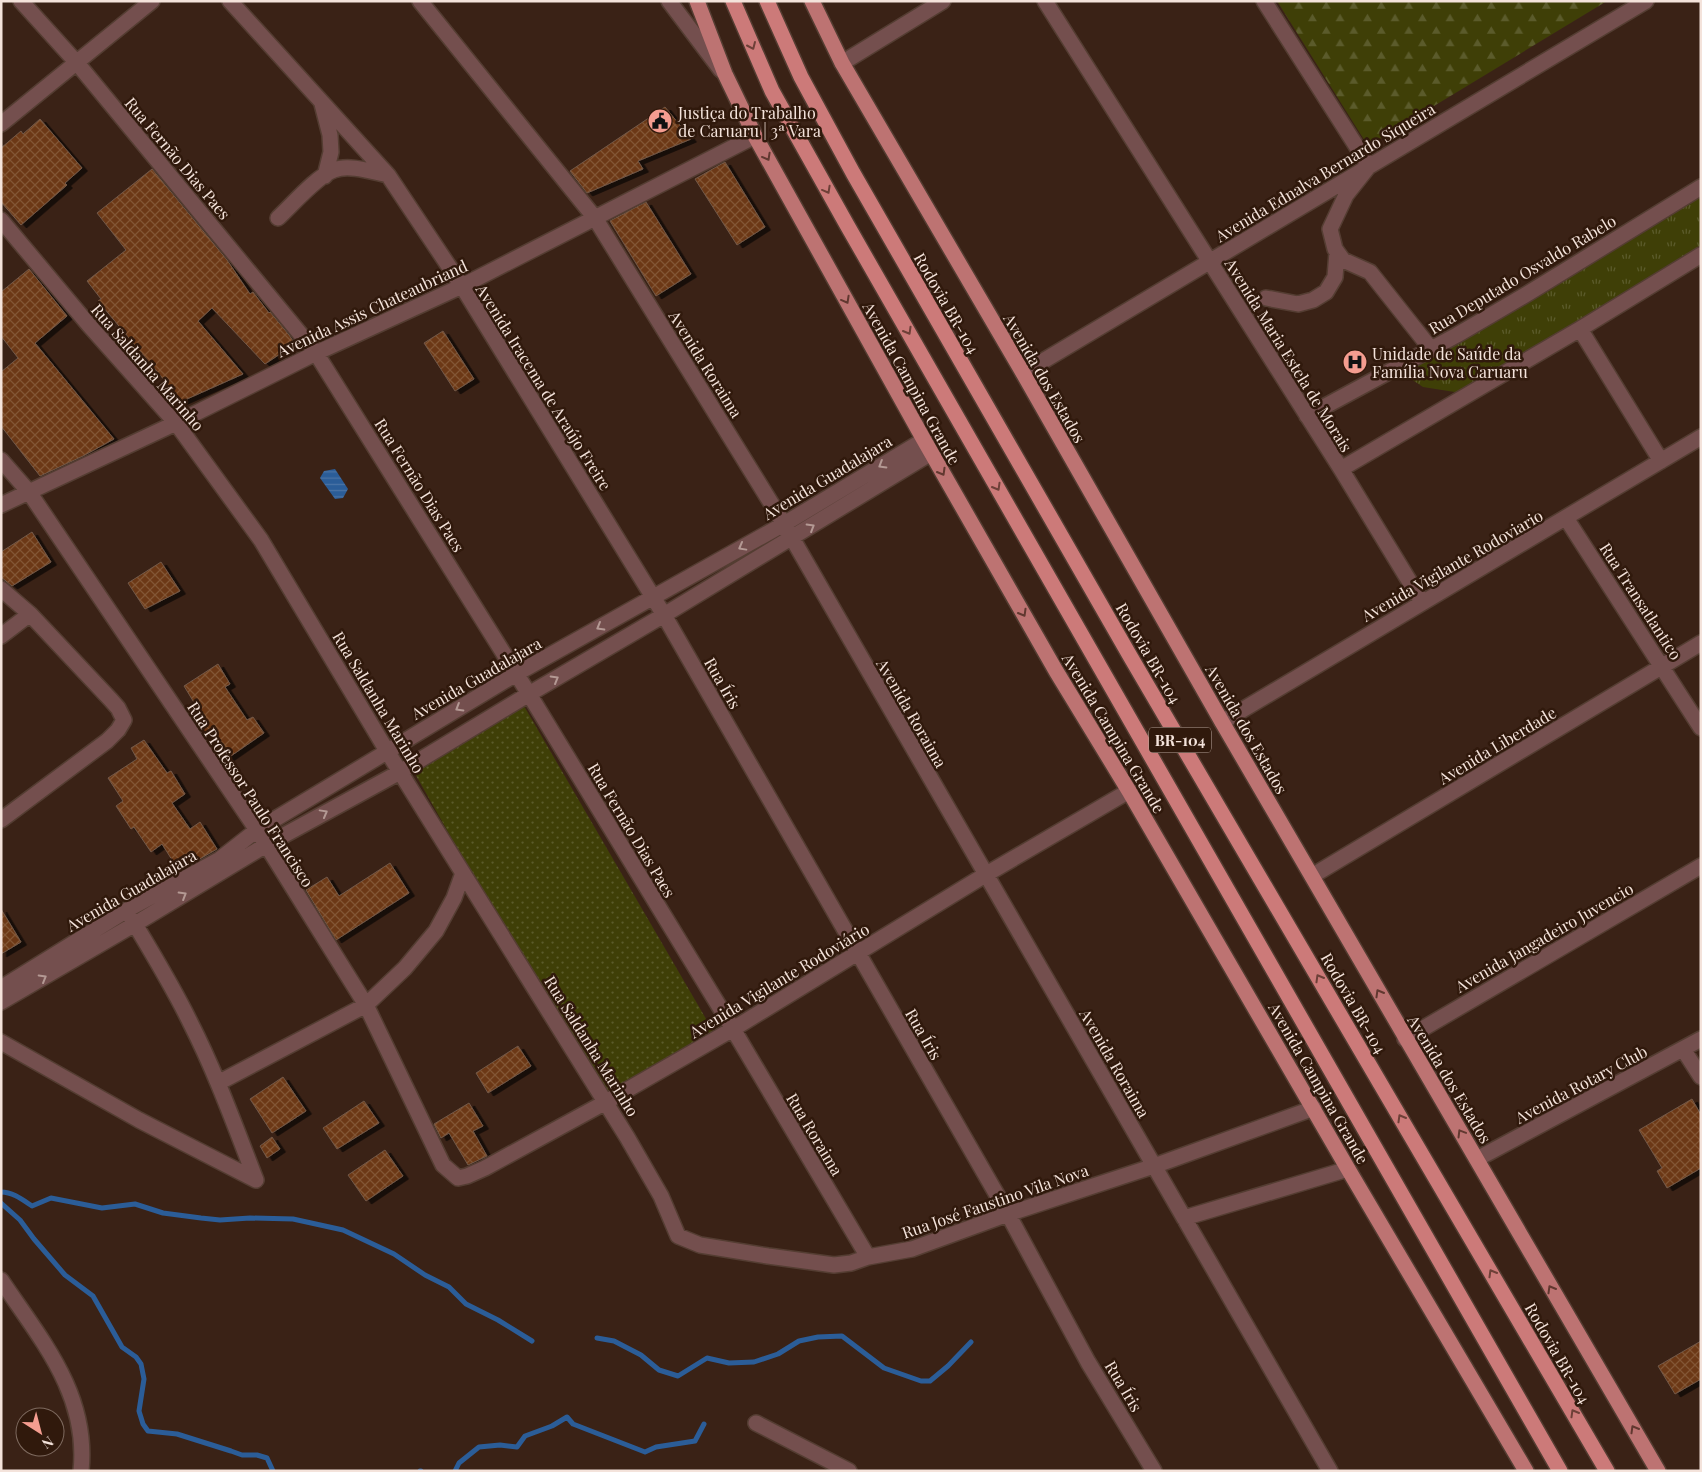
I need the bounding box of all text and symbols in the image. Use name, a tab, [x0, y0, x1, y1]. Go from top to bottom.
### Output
one-way arrow	[746, 41, 757, 50]
street label: Rua Fernão Dias Paes	[121, 92, 235, 224]
street label: Avenida Ednalva Bernardo Siqueira	[1210, 98, 1439, 247]
place label: Justiça do Trabalho de Caruaru | 3ª Vara	[677, 102, 821, 141]
public building icon: Justiça do Trabalho de Caruaru | 3ª Vara	[647, 108, 673, 134]
one-way arrow	[761, 152, 771, 161]
one-way arrow	[821, 185, 831, 194]
street label: Rua Deputado Osvaldo Rabelo	[1424, 209, 1620, 338]
street label: Rodovia BR-104	[910, 249, 984, 357]
street label: Avenida Maria Estela de Morais	[1220, 253, 1357, 456]
street label: Avenida Assis Chateaubriand	[272, 255, 471, 362]
street label: Avenida Iracema de Araújo Freire	[471, 279, 616, 494]
one-way arrow	[839, 294, 849, 303]
street label: Avenida Campina Grande	[858, 297, 966, 468]
street label: Rua Saldanha Marinho	[87, 299, 209, 435]
street label: Avenida Roraima	[664, 306, 747, 421]
street label: Avenida dos Estados	[999, 309, 1091, 447]
one-way arrow	[901, 326, 911, 335]
place label: Unidade de Saúde da Família Nova Caruaru	[1372, 343, 1528, 382]
hospital icon: Unidade de Saúde da Família Nova Caruaru	[1342, 349, 1368, 375]
street label: Rua Fernão Dias Paes	[370, 414, 470, 556]
street label: Avenida Guadalajara	[758, 430, 895, 524]
one-way arrow	[878, 459, 887, 469]
one-way arrow	[936, 467, 946, 476]
one-way arrow	[991, 482, 1001, 491]
street label: Avenida Vigilante Rodoviario	[1357, 504, 1547, 626]
one-way arrow	[805, 523, 814, 533]
street label: Rua Transatlantico	[1595, 539, 1687, 664]
one-way arrow	[738, 541, 747, 551]
street label: Rodovia BR-104	[1112, 599, 1186, 707]
one-way arrow	[1017, 607, 1027, 616]
one-way arrow	[596, 621, 605, 631]
street label: Rua Saldanha Marinho	[328, 627, 430, 777]
street label: Avenida Guadalajara	[406, 632, 545, 724]
street label: Avenida Campina Grande	[1057, 648, 1170, 817]
street label: Rua Íris	[700, 654, 746, 712]
street label: Avenida Roraima	[872, 654, 952, 771]
street label: Avenida dos Estados	[1201, 660, 1293, 798]
one-way arrow	[549, 675, 558, 685]
street label: Rua Professor Paulo Francisco	[183, 697, 319, 891]
one-way arrow	[456, 701, 465, 711]
street label: Avenida Liberdade	[1433, 702, 1560, 789]
road number: BR-104	[1149, 728, 1211, 752]
street label: Rua Fernão Dias Paes	[583, 759, 681, 901]
one-way arrow	[318, 809, 327, 819]
street label: Avenida Guadalajara	[61, 844, 200, 936]
street label: Avenida Jangadeiro Juvencio	[1450, 877, 1637, 997]
one-way arrow	[178, 892, 187, 902]
street label: Avenida Vigilante Rodoviário	[684, 918, 873, 1043]
street label: Rodovia BR-104	[1317, 949, 1391, 1057]
street label: Rua Saldanha Marinho	[540, 972, 644, 1120]
one-way arrow	[38, 974, 47, 984]
one-way arrow	[1315, 974, 1325, 983]
one-way arrow	[1375, 989, 1385, 998]
street label: Avenida Campina Grande	[1264, 998, 1374, 1167]
street label: Avenida Roraima	[1075, 1004, 1155, 1121]
street label: Rua Íris	[901, 1005, 947, 1063]
street label: Avenida dos Estados	[1403, 1010, 1497, 1147]
street label: Avenida Rotary Club	[1510, 1040, 1651, 1128]
street label: Rua Roraima	[782, 1089, 848, 1179]
one-way arrow	[1397, 1114, 1407, 1123]
one-way arrow	[1458, 1129, 1468, 1138]
street label: Rua José Faustino Vila Nova	[899, 1159, 1091, 1243]
one-way arrow	[1488, 1270, 1498, 1279]
one-way arrow	[1548, 1285, 1558, 1294]
street label: Rodovia BR-104	[1521, 1299, 1595, 1407]
street label: Rua Íris	[1101, 1357, 1147, 1415]
north arrow	[15, 1407, 65, 1457]
one-way arrow	[1570, 1410, 1580, 1419]
one-way arrow	[1630, 1425, 1640, 1434]
text: N	[38, 1432, 58, 1454]

